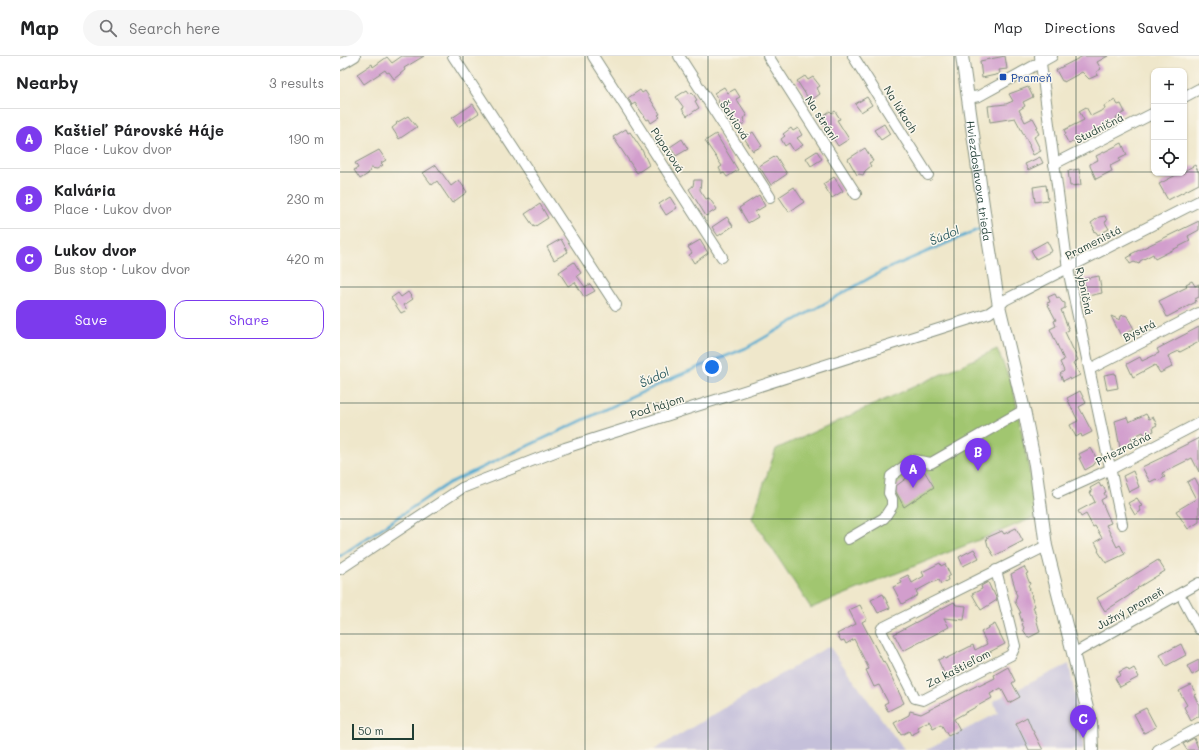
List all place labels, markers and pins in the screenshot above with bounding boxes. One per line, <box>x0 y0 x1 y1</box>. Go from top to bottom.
place label: Prameň <box>1011 70 1052 85</box>
marker: Prameň <box>998 72 1008 82</box>
pin: B <box>965 438 991 471</box>
pin: A <box>900 455 926 488</box>
pin: C <box>1070 705 1096 738</box>

